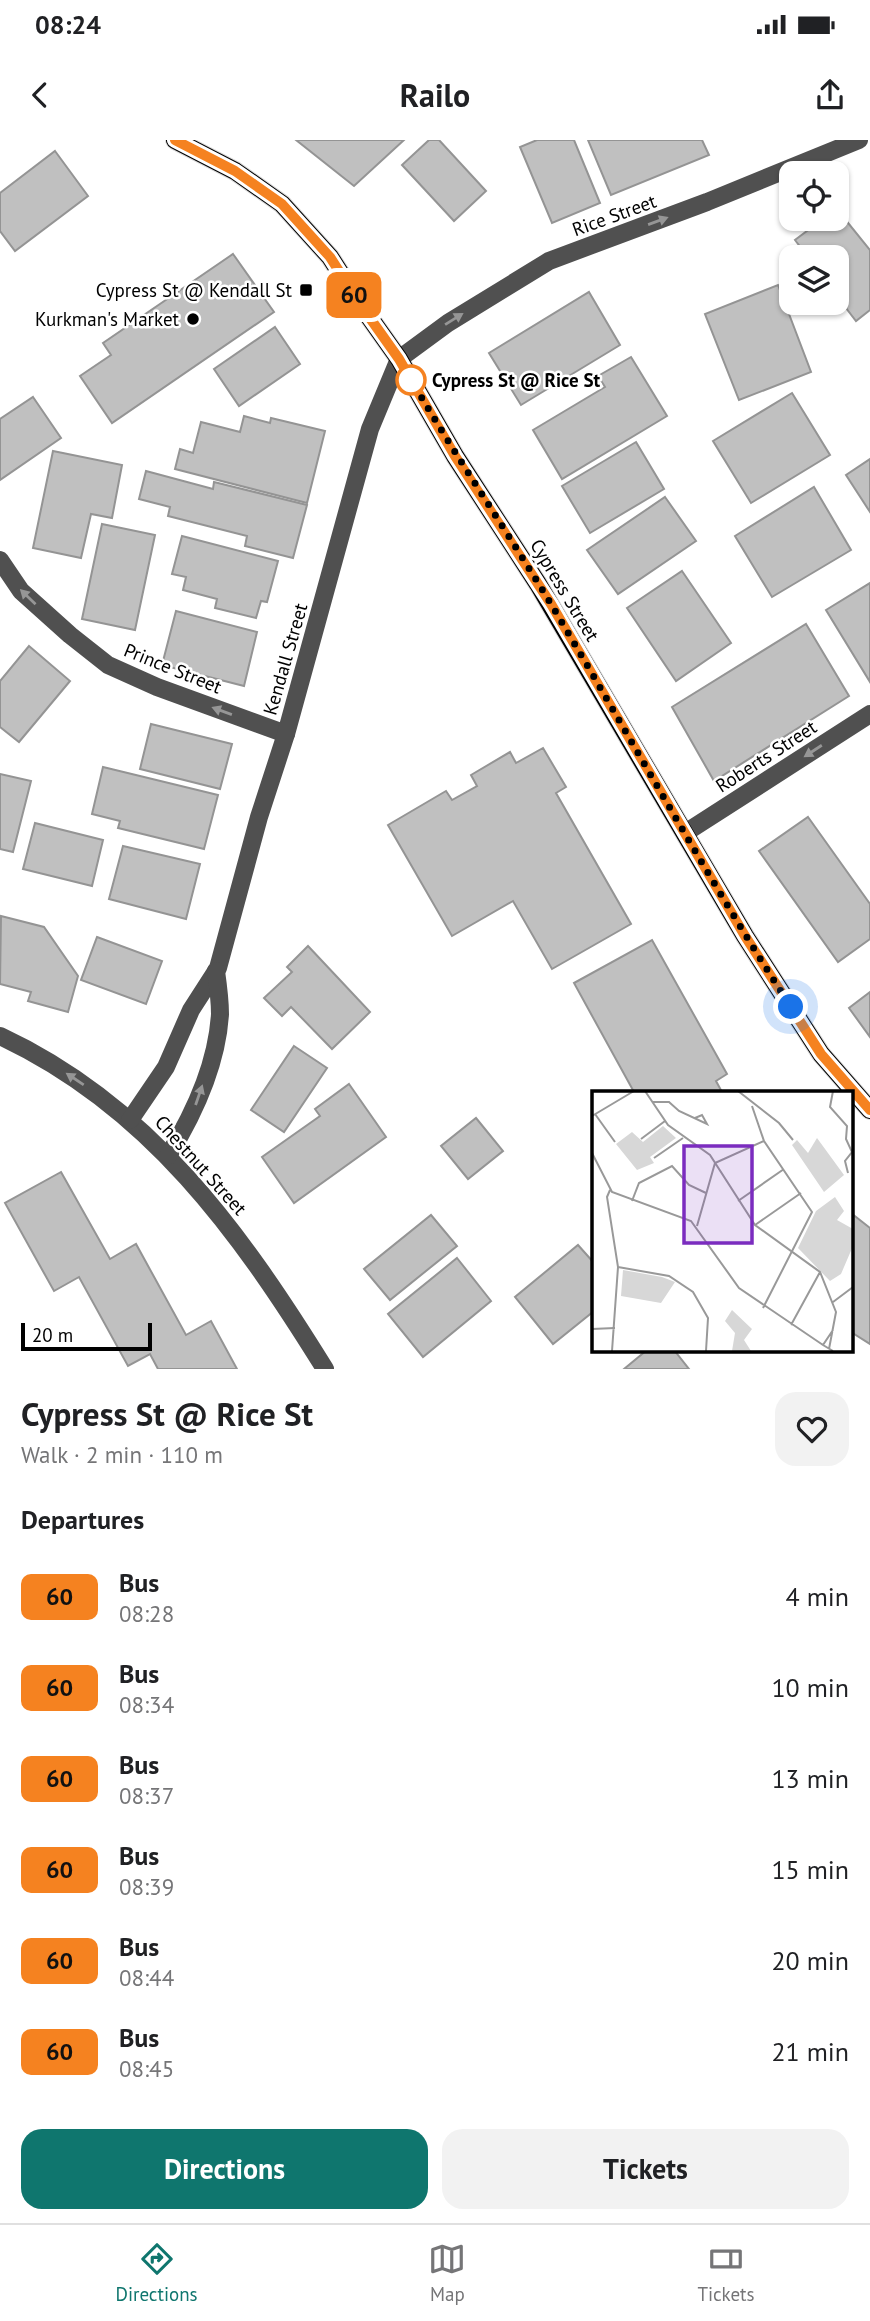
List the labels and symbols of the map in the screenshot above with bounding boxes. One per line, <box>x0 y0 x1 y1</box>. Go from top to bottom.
street label: Rice Street <box>569 189 660 241</box>
one-way arrow <box>648 215 669 226</box>
line badge: 60 <box>322 272 386 318</box>
place label: Cypress St @ Kendall St <box>96 278 293 302</box>
marker: Cypress St @ Kendall St <box>298 282 314 298</box>
place label: Kurkman's Market <box>35 307 180 331</box>
marker: Kurkman's Market <box>185 311 201 327</box>
one-way arrow <box>445 313 464 326</box>
marker: Cypress St @ Rice St <box>396 365 426 395</box>
place label: Cypress St @ Rice St <box>432 368 601 392</box>
street label: Cypress Street <box>525 535 605 646</box>
one-way arrow <box>20 590 37 606</box>
street label: Kendall Street <box>258 600 313 718</box>
street label: Prince Street <box>121 638 226 699</box>
one-way arrow <box>211 705 232 716</box>
street label: Roberts Street <box>711 714 821 798</box>
one-way arrow <box>803 744 822 757</box>
your location <box>773 989 808 1024</box>
one-way arrow <box>66 1072 84 1086</box>
one-way arrow <box>194 1084 205 1105</box>
inset map <box>592 1091 852 1352</box>
street label: Chestnut Street <box>150 1110 252 1220</box>
scale bar <box>21 1320 152 1352</box>

